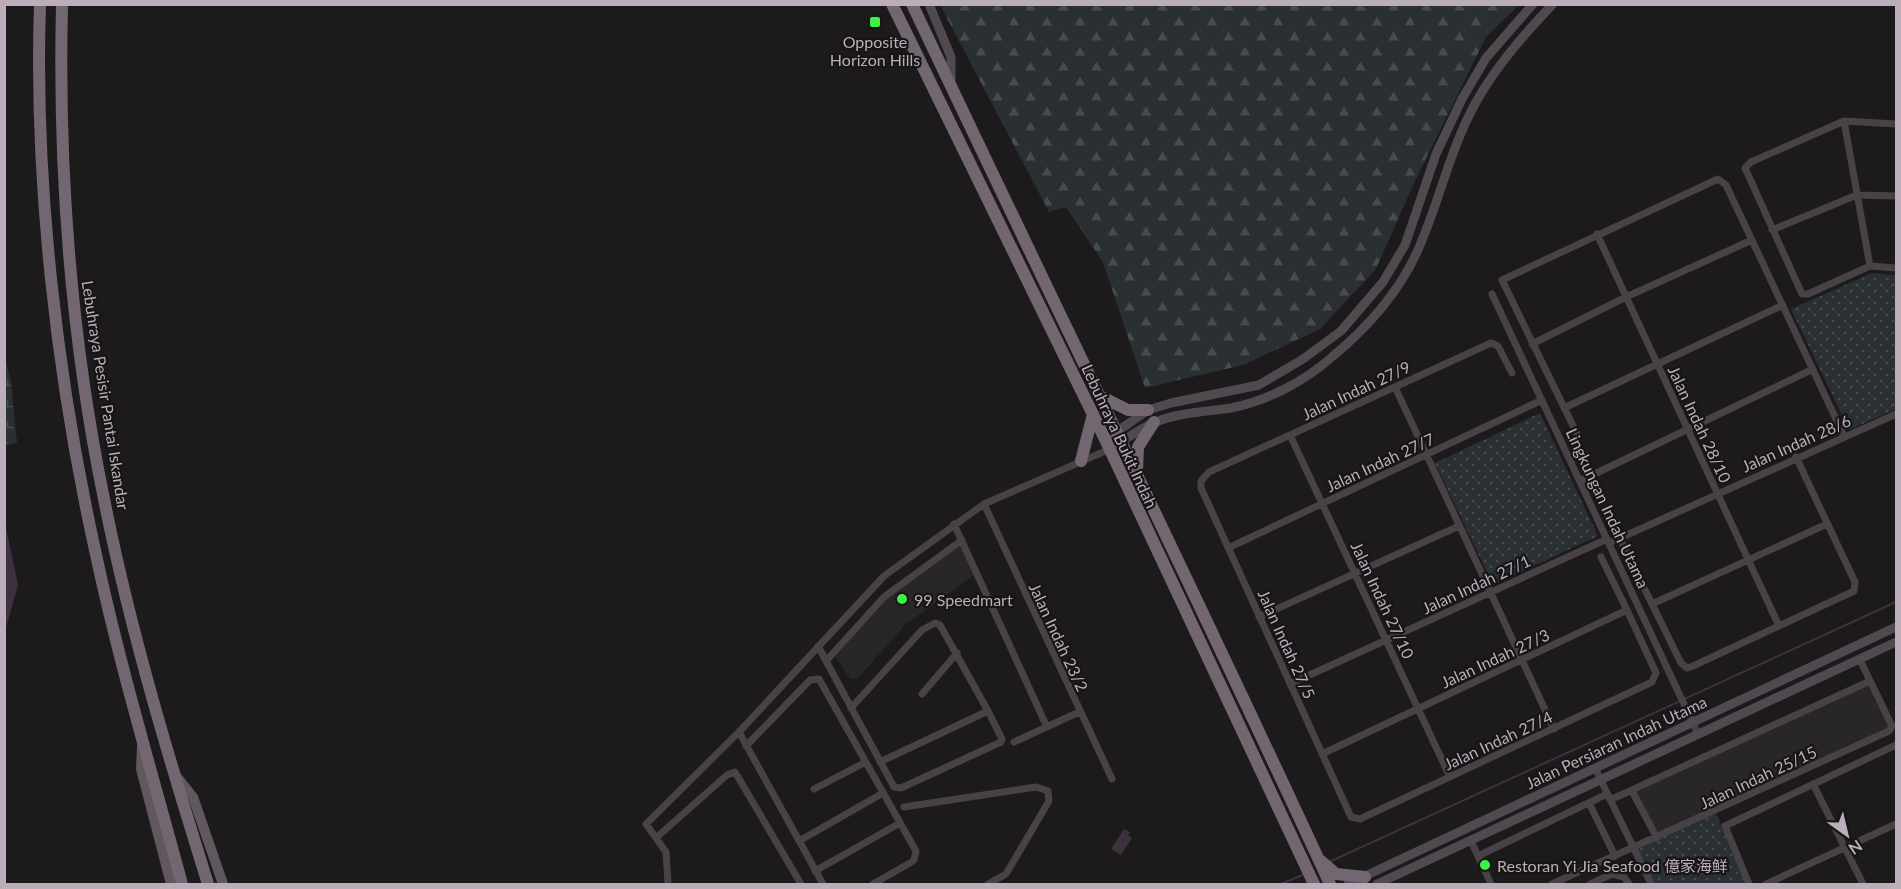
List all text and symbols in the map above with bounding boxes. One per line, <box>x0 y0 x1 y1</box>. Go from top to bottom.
marker: Opposite Horizon Hills <box>868 15 882 29</box>
place label: Opposite Horizon Hills <box>830 32 920 69</box>
street label: Lebuhraya Pesisir Pantai Iskandar <box>78 279 134 511</box>
street label: Jalan Indah 27/9 <box>1299 357 1413 423</box>
street label: Lebuhraya Bukit Indah <box>1078 361 1162 511</box>
street label: Jalan Indah 28/10 <box>1665 363 1735 485</box>
street label: Jalan Indah 28/6 <box>1738 410 1854 476</box>
street label: Lingkungan Indah Utama <box>1563 425 1653 591</box>
street label: Jalan Indah 27/7 <box>1323 429 1437 495</box>
street label: Jalan Indah 27/10 <box>1348 539 1418 661</box>
street label: Jalan Indah 27/1 <box>1419 551 1533 617</box>
street label: Jalan Indah 23/2 <box>1026 580 1092 694</box>
street label: Jalan Indah 27/5 <box>1254 586 1320 702</box>
place label: 99 Speedmart <box>914 590 1013 609</box>
marker: 99 Speedmart <box>895 592 909 606</box>
street label: Jalan Indah 27/3 <box>1438 625 1552 691</box>
street label: Jalan Persiaran Indah Utama <box>1522 692 1710 792</box>
street label: Jalan Indah 27/4 <box>1441 707 1555 773</box>
street label: Jalan Indah 25/15 <box>1697 742 1819 812</box>
north arrow <box>1817 805 1877 865</box>
text: N <box>1845 837 1866 859</box>
place label: Restoran Yi Jia Seafood 億家海鲜 <box>1497 856 1728 875</box>
marker: Restoran Yi Jia Seafood 億家海鲜 <box>1478 858 1492 872</box>

